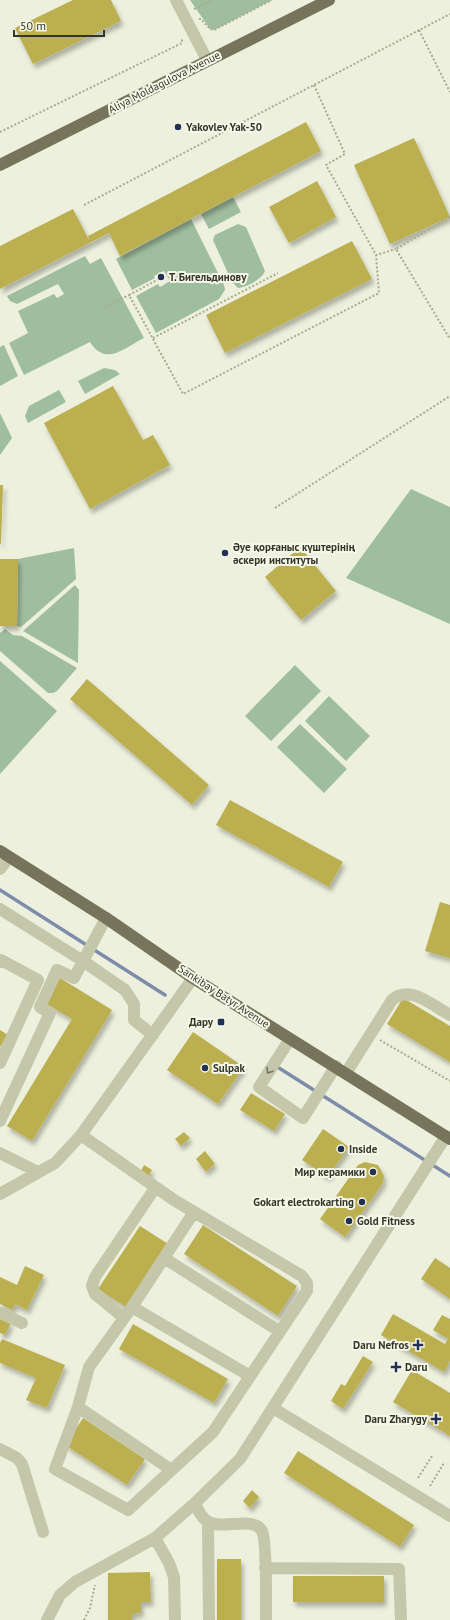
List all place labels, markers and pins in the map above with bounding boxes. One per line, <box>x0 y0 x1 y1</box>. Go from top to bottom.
place label: Yakovlev Yak-50 <box>185 120 262 134</box>
marker: Yakovlev Yak-50 <box>173 122 183 132</box>
place label: Т. Бигельдинову <box>169 270 247 284</box>
marker: Т. Бигельдинову <box>156 272 166 282</box>
place label: Әуе қорғаныс күштерінің әскери институты <box>233 540 356 567</box>
marker: Әуе қорғаныс күштерінің әскери институты <box>220 548 230 558</box>
place label: Дару <box>189 1015 214 1029</box>
marker: Дару <box>216 1017 226 1027</box>
place label: Sulpak <box>213 1061 245 1075</box>
marker: Sulpak <box>200 1063 210 1073</box>
place label: Inside <box>349 1142 378 1156</box>
marker: Inside <box>336 1144 346 1154</box>
place label: Мир керамики <box>295 1165 365 1179</box>
marker: Мир керамики <box>368 1167 378 1177</box>
place label: Gokart electrokarting <box>253 1195 354 1209</box>
marker: Gokart electrokarting <box>357 1197 367 1207</box>
place label: Gold Fitness <box>357 1214 415 1228</box>
marker: Gold Fitness <box>344 1216 354 1226</box>
place label: Daru Nefros <box>353 1338 409 1352</box>
marker: Daru Nefros <box>412 1339 424 1351</box>
place label: Daru <box>405 1360 427 1374</box>
marker: Daru <box>390 1361 402 1373</box>
place label: Daru Zharygy <box>364 1412 428 1426</box>
marker: Daru Zharygy <box>430 1413 442 1425</box>

